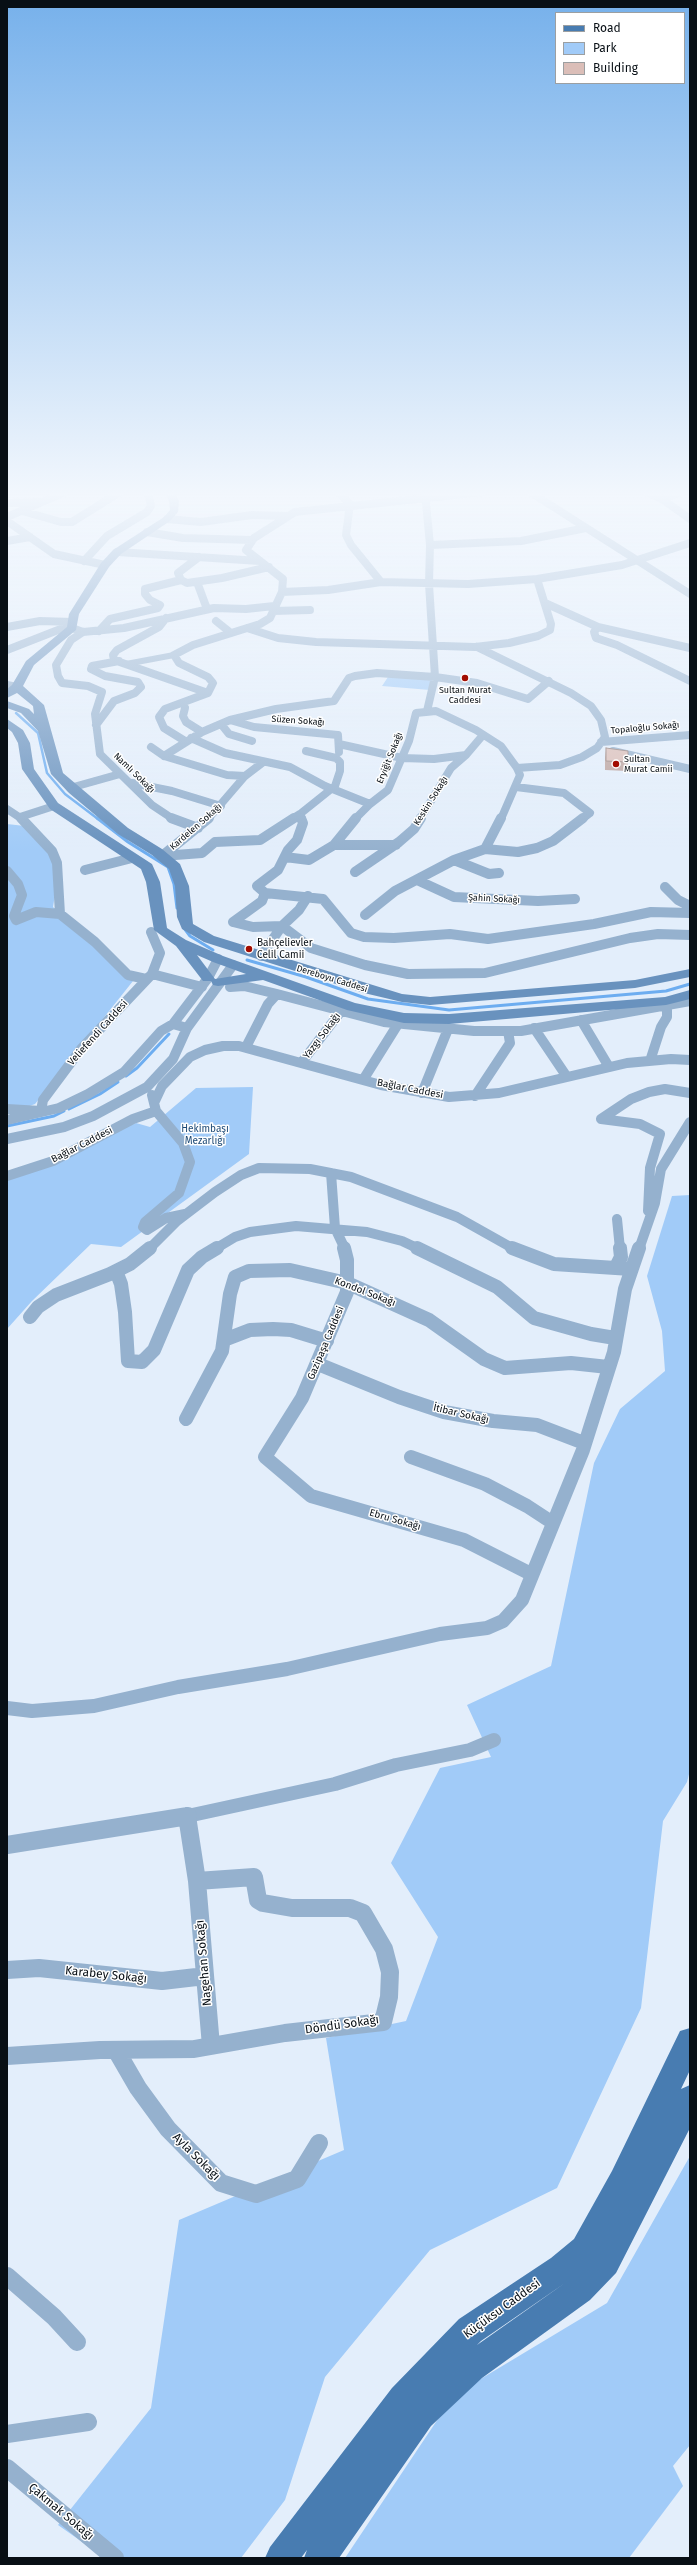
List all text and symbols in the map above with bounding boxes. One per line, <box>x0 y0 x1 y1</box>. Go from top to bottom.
legend <box>555 12 685 84</box>
text: Road <box>593 21 621 35</box>
text: Park <box>593 41 617 55</box>
text: Building <box>593 61 638 75</box>
marker: Sultan Murat Caddesi <box>460 673 470 683</box>
place label: Sultan Murat Caddesi <box>439 685 491 706</box>
street label: Süzen Sokağı <box>271 714 325 728</box>
street label: Topaloğlu Sokağı <box>610 720 680 736</box>
street label: Eryiğit Sokağı <box>375 731 405 785</box>
street label: Namlı Sokağı <box>111 751 157 795</box>
place label: Sultan Murat Camii <box>624 754 673 775</box>
marker: Sultan Murat Camii <box>611 759 621 769</box>
street label: Keskin Sokağı <box>412 775 450 827</box>
street label: Kardelen Sokağı <box>168 801 224 853</box>
street label: Şahin Sokağı <box>468 892 520 906</box>
place label: Bahçelievler Celil Camii <box>257 937 313 960</box>
marker: Bahçelievler Celil Camii <box>244 944 254 954</box>
street label: Dereboyu Caddesi <box>295 963 369 995</box>
street label: Veliefendi Caddesi <box>66 998 130 1068</box>
street label: Yazgı Sokağı <box>301 1011 343 1061</box>
street label: Bağlar Caddesi <box>376 1077 444 1101</box>
park label: Hekimbaşı Mezarlığı <box>181 1123 229 1146</box>
street label: Bağlar Caddesi <box>49 1124 115 1166</box>
street label: Kondol Sokağı <box>333 1275 397 1309</box>
street label: Gazipaşa Caddesi <box>305 1304 347 1382</box>
street label: İtibar Sokağı <box>432 1402 490 1426</box>
street label: Ebru Sokağı <box>368 1507 422 1533</box>
street label: Nagehan Sokağı <box>193 1919 215 2007</box>
street label: Karabey Sokağı <box>64 1964 148 1986</box>
street label: Döndü Sokağı <box>304 2013 380 2037</box>
street label: Ayla Sokağı <box>169 2130 223 2184</box>
street label: Küçüksu Caddesi <box>461 2276 543 2342</box>
street label: Çakmak Sokağı <box>25 2480 97 2544</box>

